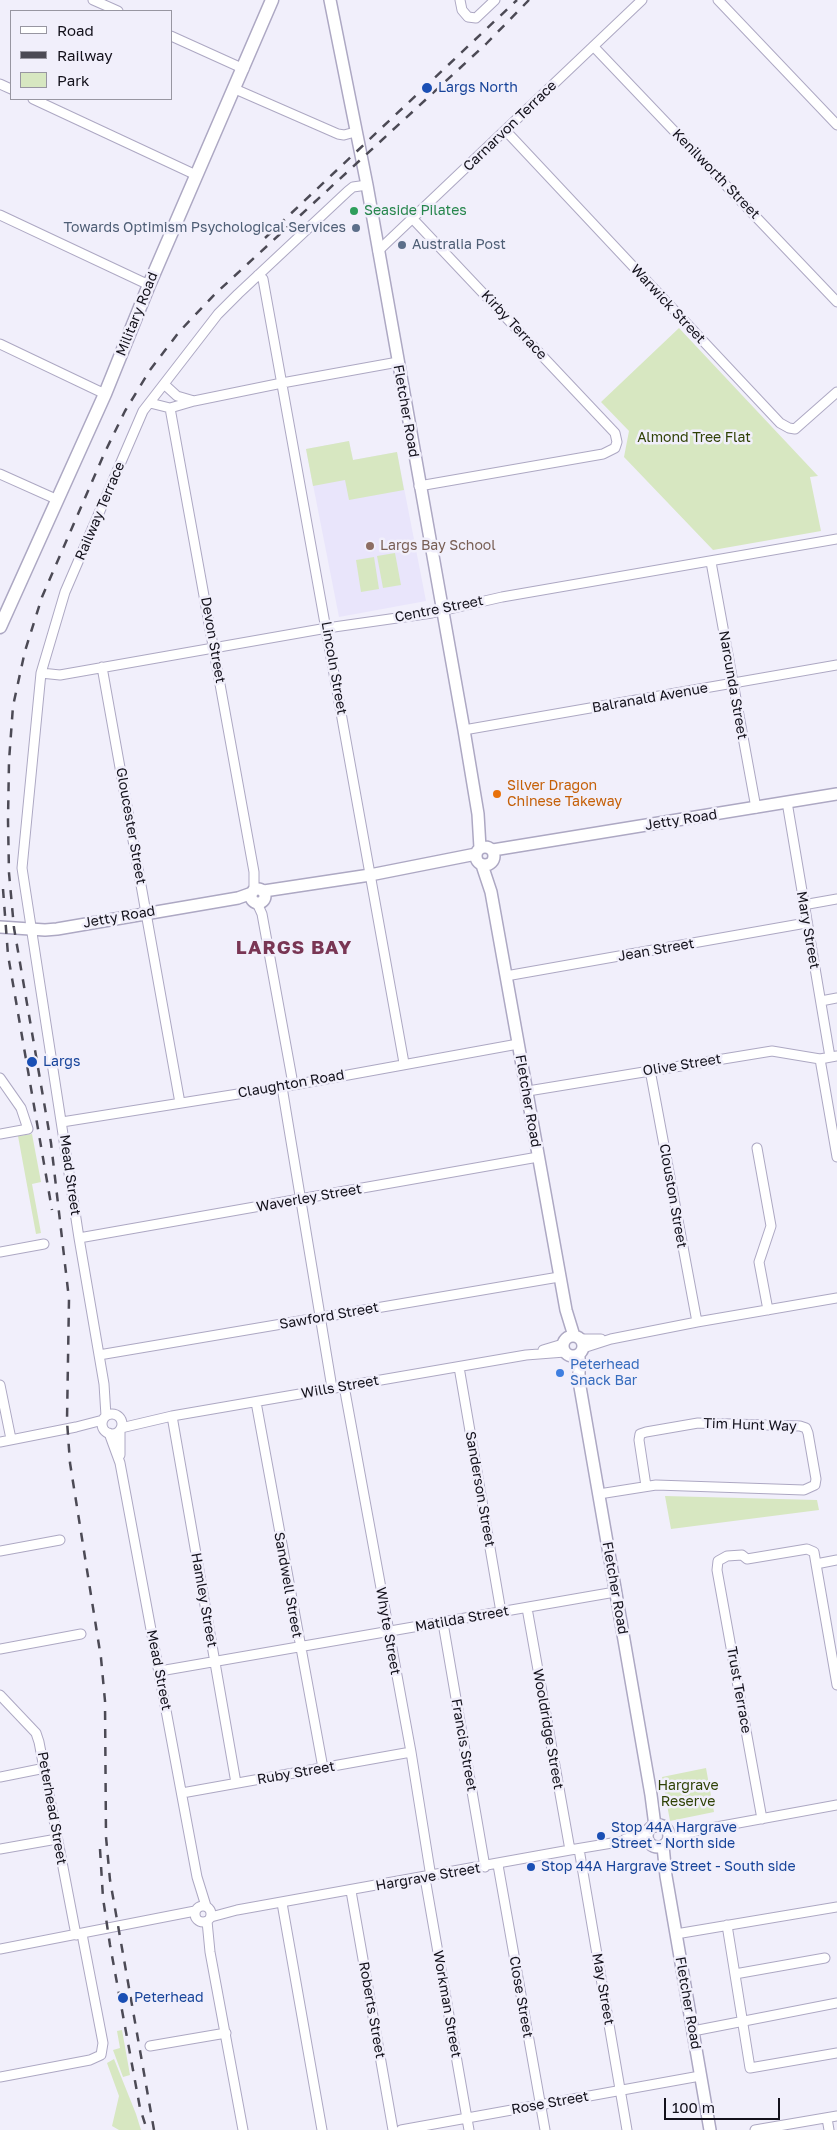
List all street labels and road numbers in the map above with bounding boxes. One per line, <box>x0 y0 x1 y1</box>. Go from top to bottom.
street label: Carnarvon Terrace <box>460 77 560 175</box>
street label: Kenilworth Street <box>669 125 763 223</box>
street label: Warwick Street <box>627 261 709 347</box>
street label: Military Road <box>113 270 161 358</box>
street label: Kirby Terrace <box>478 287 550 363</box>
street label: Fletcher Road <box>390 363 422 459</box>
street label: Railway Terrace <box>72 459 128 563</box>
street label: Centre Street <box>393 592 485 626</box>
street label: Devon Street <box>197 596 229 684</box>
street label: Lincoln Street <box>318 620 350 716</box>
street label: Narcunda Street <box>715 629 751 741</box>
street label: Balranald Avenue <box>591 680 709 716</box>
street label: Gloucester Street <box>112 766 150 886</box>
street label: Jetty Road <box>644 806 718 834</box>
street label: Mary Street <box>793 890 823 970</box>
street label: Jetty Road <box>82 902 156 932</box>
street label: Jean Street <box>616 935 696 965</box>
street label: Olive Street <box>642 1051 722 1079</box>
street label: Fletcher Road <box>512 1053 544 1149</box>
street label: Claughton Road <box>236 1066 346 1102</box>
street label: Mead Street <box>56 1133 84 1217</box>
street label: Clouston Street <box>656 1142 690 1250</box>
street label: Waverley Street <box>255 1180 363 1216</box>
street label: Sawford Street <box>278 1299 380 1333</box>
street label: Wills Street <box>300 1372 380 1402</box>
street label: Tim Hunt Way <box>703 1415 797 1435</box>
street label: Sanderson Street <box>462 1430 498 1548</box>
street label: Sandwell Street <box>270 1531 306 1639</box>
street label: Fletcher Road <box>599 1540 631 1636</box>
street label: Hamley Street <box>187 1551 221 1649</box>
street label: Whyte Street <box>372 1586 404 1676</box>
street label: Matilda Street <box>414 1602 510 1636</box>
street label: Mead Street <box>143 1628 175 1712</box>
street label: Trust Terrace <box>723 1645 755 1735</box>
street label: Wooldridge Street <box>529 1667 567 1791</box>
street label: Francis Street <box>448 1697 480 1793</box>
street label: Peterhead Street <box>34 1750 70 1866</box>
street label: Ruby Street <box>256 1758 336 1788</box>
street label: Hargrave Street <box>374 1860 482 1894</box>
street label: Workman Street <box>429 1949 465 2059</box>
street label: May Street <box>588 1952 618 2026</box>
street label: Close Street <box>506 1955 536 2039</box>
street label: Fletcher Road <box>672 1955 704 2051</box>
street label: Roberts Street <box>355 1960 389 2060</box>
street label: Rose Street <box>510 2088 590 2118</box>

